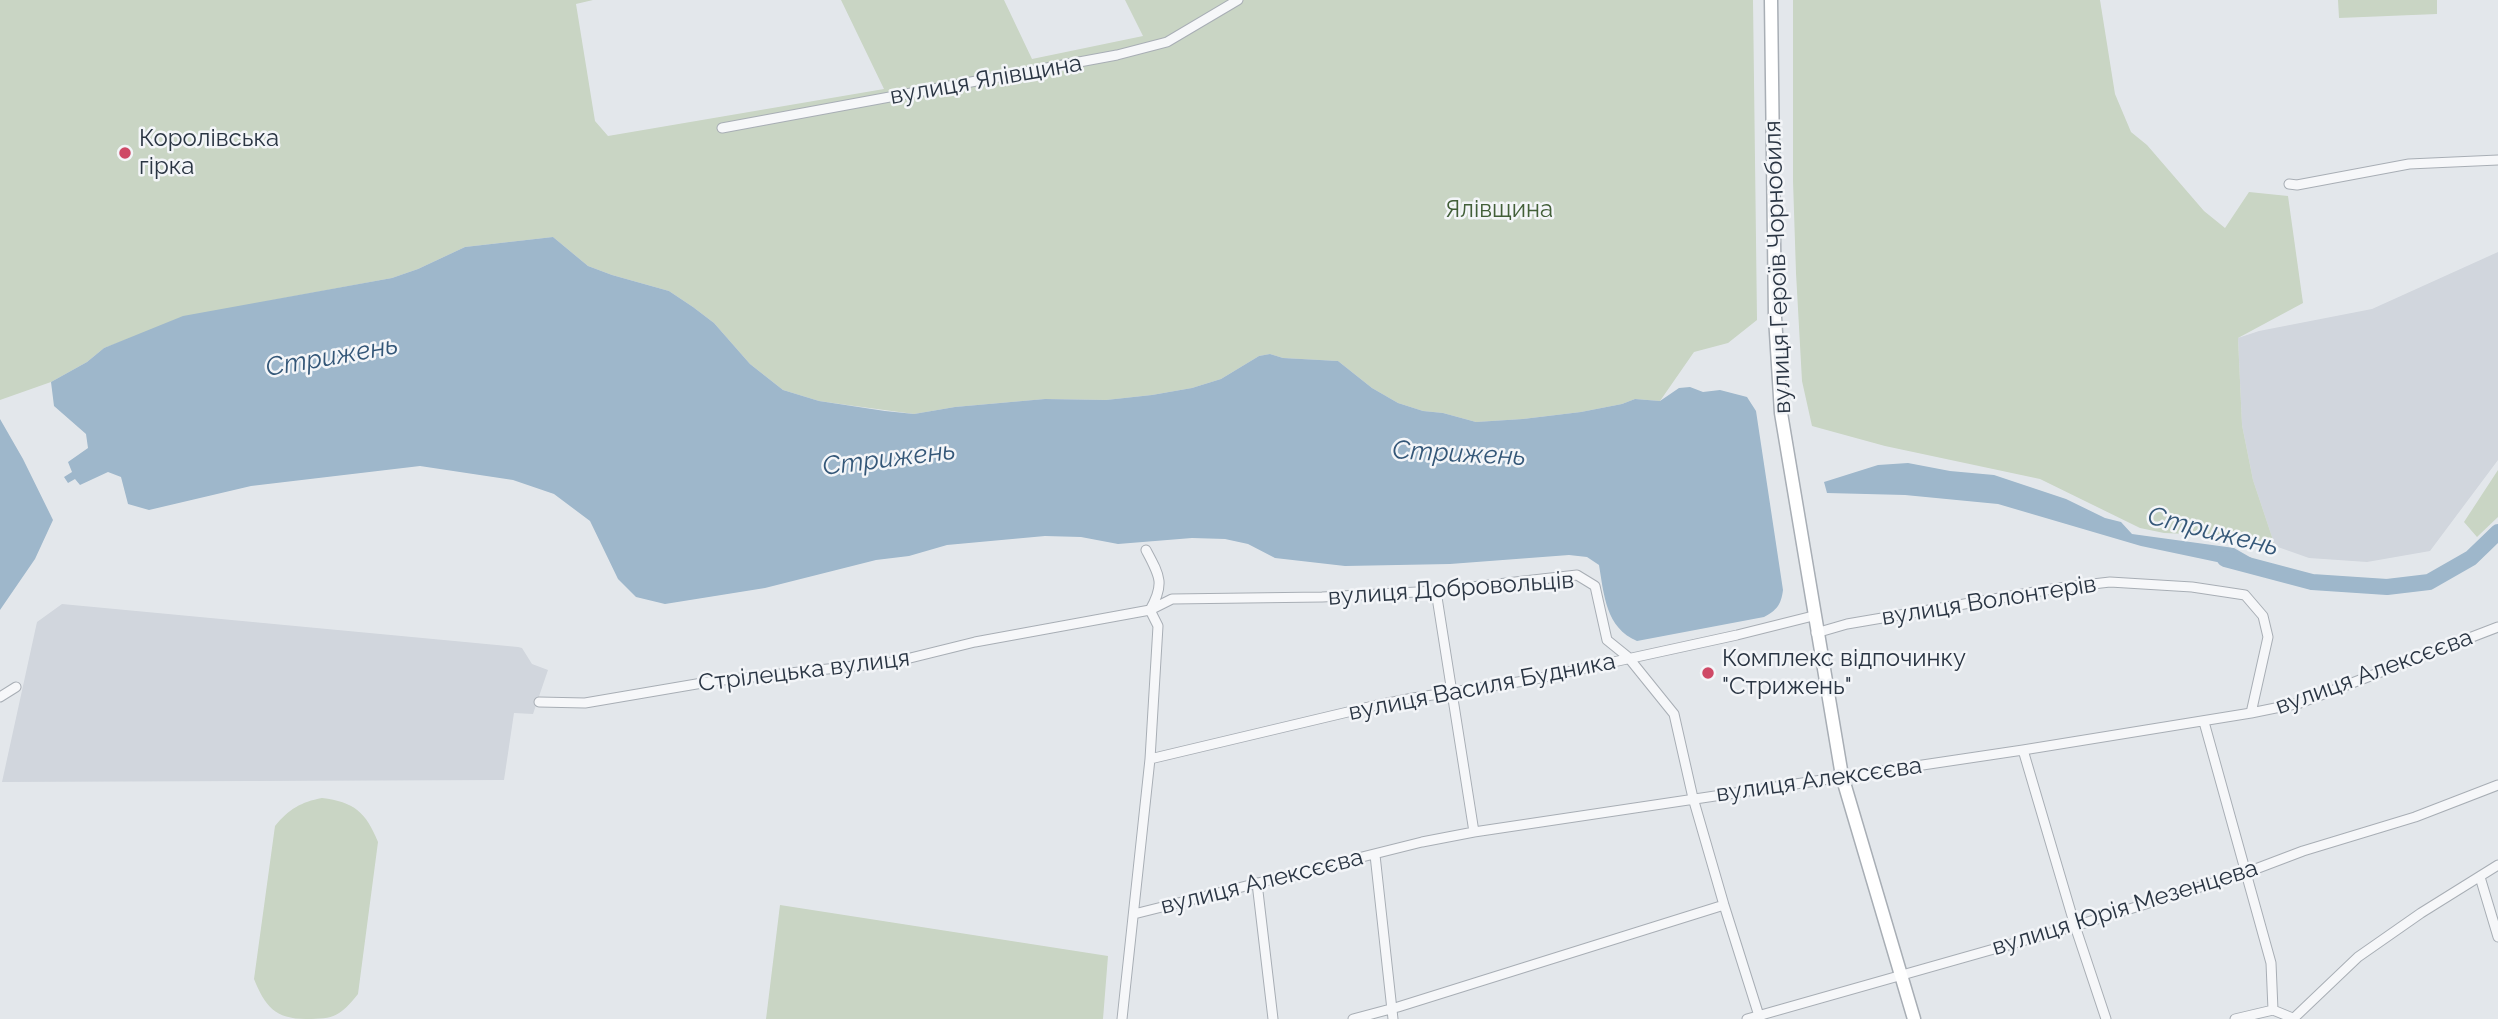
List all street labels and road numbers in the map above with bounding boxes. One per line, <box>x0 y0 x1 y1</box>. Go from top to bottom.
street label: вулиця Ялівщина <box>888 49 1084 111</box>
street label: вулиця Героїв Чорнобиля <box>1758 120 1798 414</box>
street label: вулиця Добровольців <box>1327 566 1575 612</box>
street label: вулиця Волонтерів <box>1880 570 2098 632</box>
street label: вулиця Алексєєва <box>2272 623 2476 721</box>
street label: Стрілецька вулиця <box>697 644 911 698</box>
street label: вулиця Василя Будника <box>1346 647 1618 727</box>
street label: вулиця Алексєєва <box>1714 751 1924 809</box>
street label: вулиця Алексєєва <box>1158 843 1366 921</box>
street label: вулиця Юрія Мезенцева <box>1989 854 2261 962</box>

